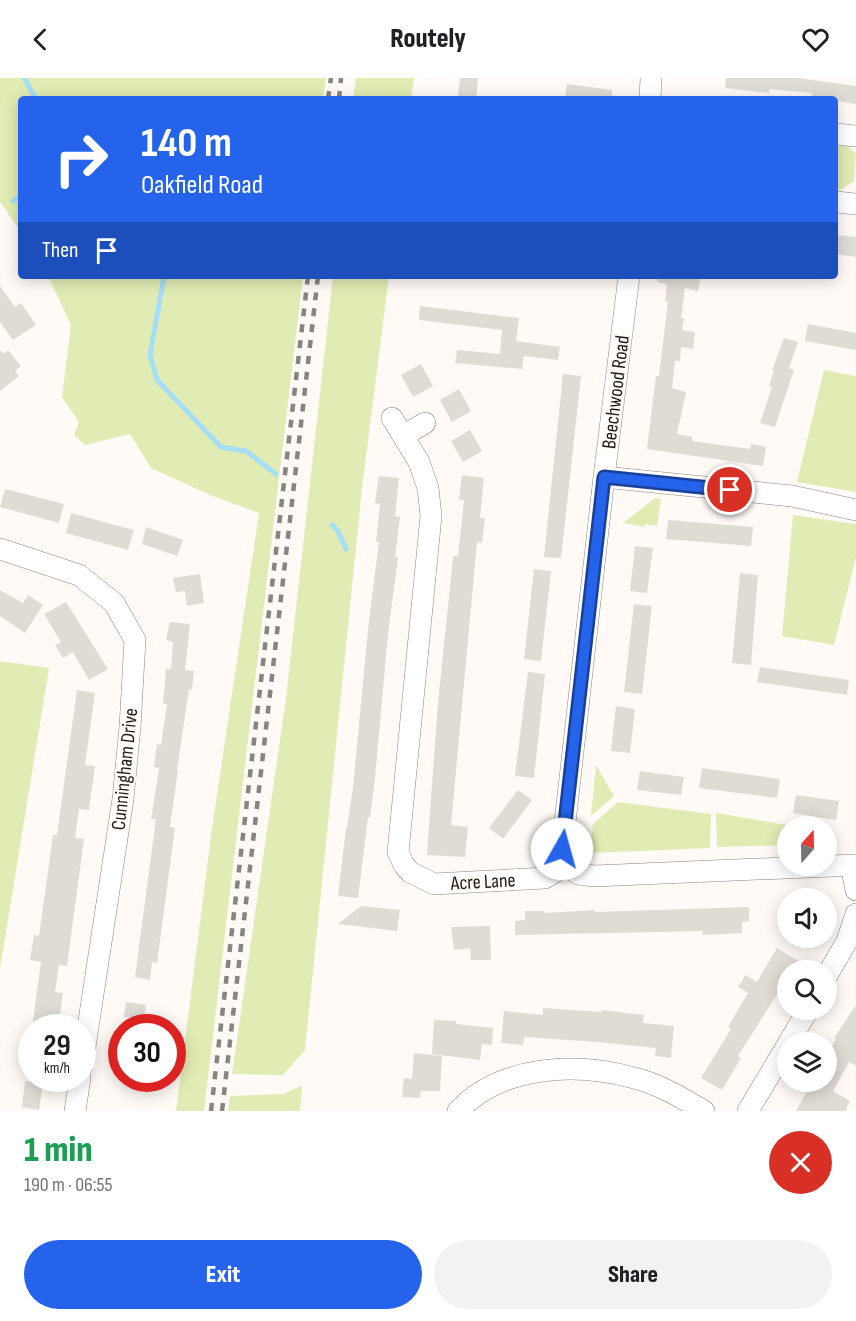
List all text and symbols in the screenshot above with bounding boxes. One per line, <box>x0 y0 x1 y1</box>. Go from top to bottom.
icon: back <box>24 23 57 56</box>
text: Routely <box>390 23 466 55</box>
icon: heart <box>799 23 832 56</box>
text: 140 m <box>141 118 232 169</box>
icon: right <box>42 120 120 198</box>
text: Oakfield Road <box>141 169 263 201</box>
icon: arrive <box>90 234 123 267</box>
text: Then <box>42 237 78 264</box>
street label: Beechwood Road <box>597 334 635 450</box>
pin <box>704 464 755 515</box>
icon: arrive <box>713 473 746 506</box>
street label: Cunningham Drive <box>107 707 143 831</box>
north arrow <box>777 816 837 876</box>
map controls <box>777 816 837 1092</box>
position arrow <box>530 817 594 881</box>
street label: Acre Lane <box>449 868 516 896</box>
button: sound <box>777 888 837 948</box>
button: search <box>777 960 837 1020</box>
speed limit sign: 30 <box>108 1014 186 1092</box>
text: 29 <box>43 1028 71 1064</box>
button: layers <box>777 1032 837 1092</box>
text: km/h <box>44 1059 70 1078</box>
text: 1 min <box>24 1129 92 1172</box>
button: close <box>769 1131 832 1194</box>
text: 190 m · 06:55 <box>24 1173 113 1197</box>
button: Exit <box>24 1240 422 1309</box>
button: Share <box>434 1240 832 1309</box>

